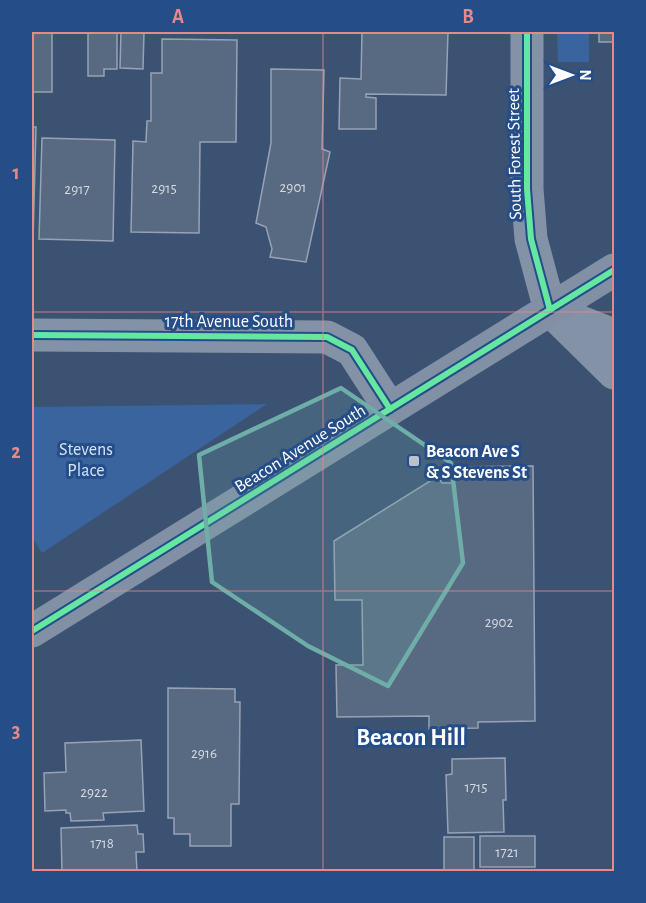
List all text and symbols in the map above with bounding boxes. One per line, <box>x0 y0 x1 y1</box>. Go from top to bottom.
text: A <box>172 7 184 27</box>
text: B <box>462 7 474 27</box>
north arrow <box>541 45 601 105</box>
text: N <box>577 69 593 81</box>
street label: South Forest Street <box>505 88 525 220</box>
text: 1 <box>12 163 20 183</box>
house number: 2901 <box>280 180 306 195</box>
house number: 2915 <box>151 181 177 196</box>
house number: 2917 <box>64 182 90 197</box>
street label: 17th Avenue South <box>165 313 293 331</box>
street label: Beacon Avenue South <box>232 401 369 496</box>
park label: Stevens Place <box>59 441 113 480</box>
text: 2 <box>11 442 21 462</box>
place label: Beacon Ave S & S Stevens St <box>426 443 527 482</box>
marker: Beacon Ave S & S Stevens St <box>407 454 421 468</box>
house number: 2902 <box>485 615 513 630</box>
text: 3 <box>12 721 20 741</box>
district label: Beacon Hill <box>356 726 466 750</box>
house number: 2916 <box>191 746 217 761</box>
house number: 1715 <box>465 780 487 795</box>
house number: 2922 <box>80 785 108 800</box>
house number: 1718 <box>90 836 114 851</box>
house number: 1721 <box>495 845 519 860</box>

